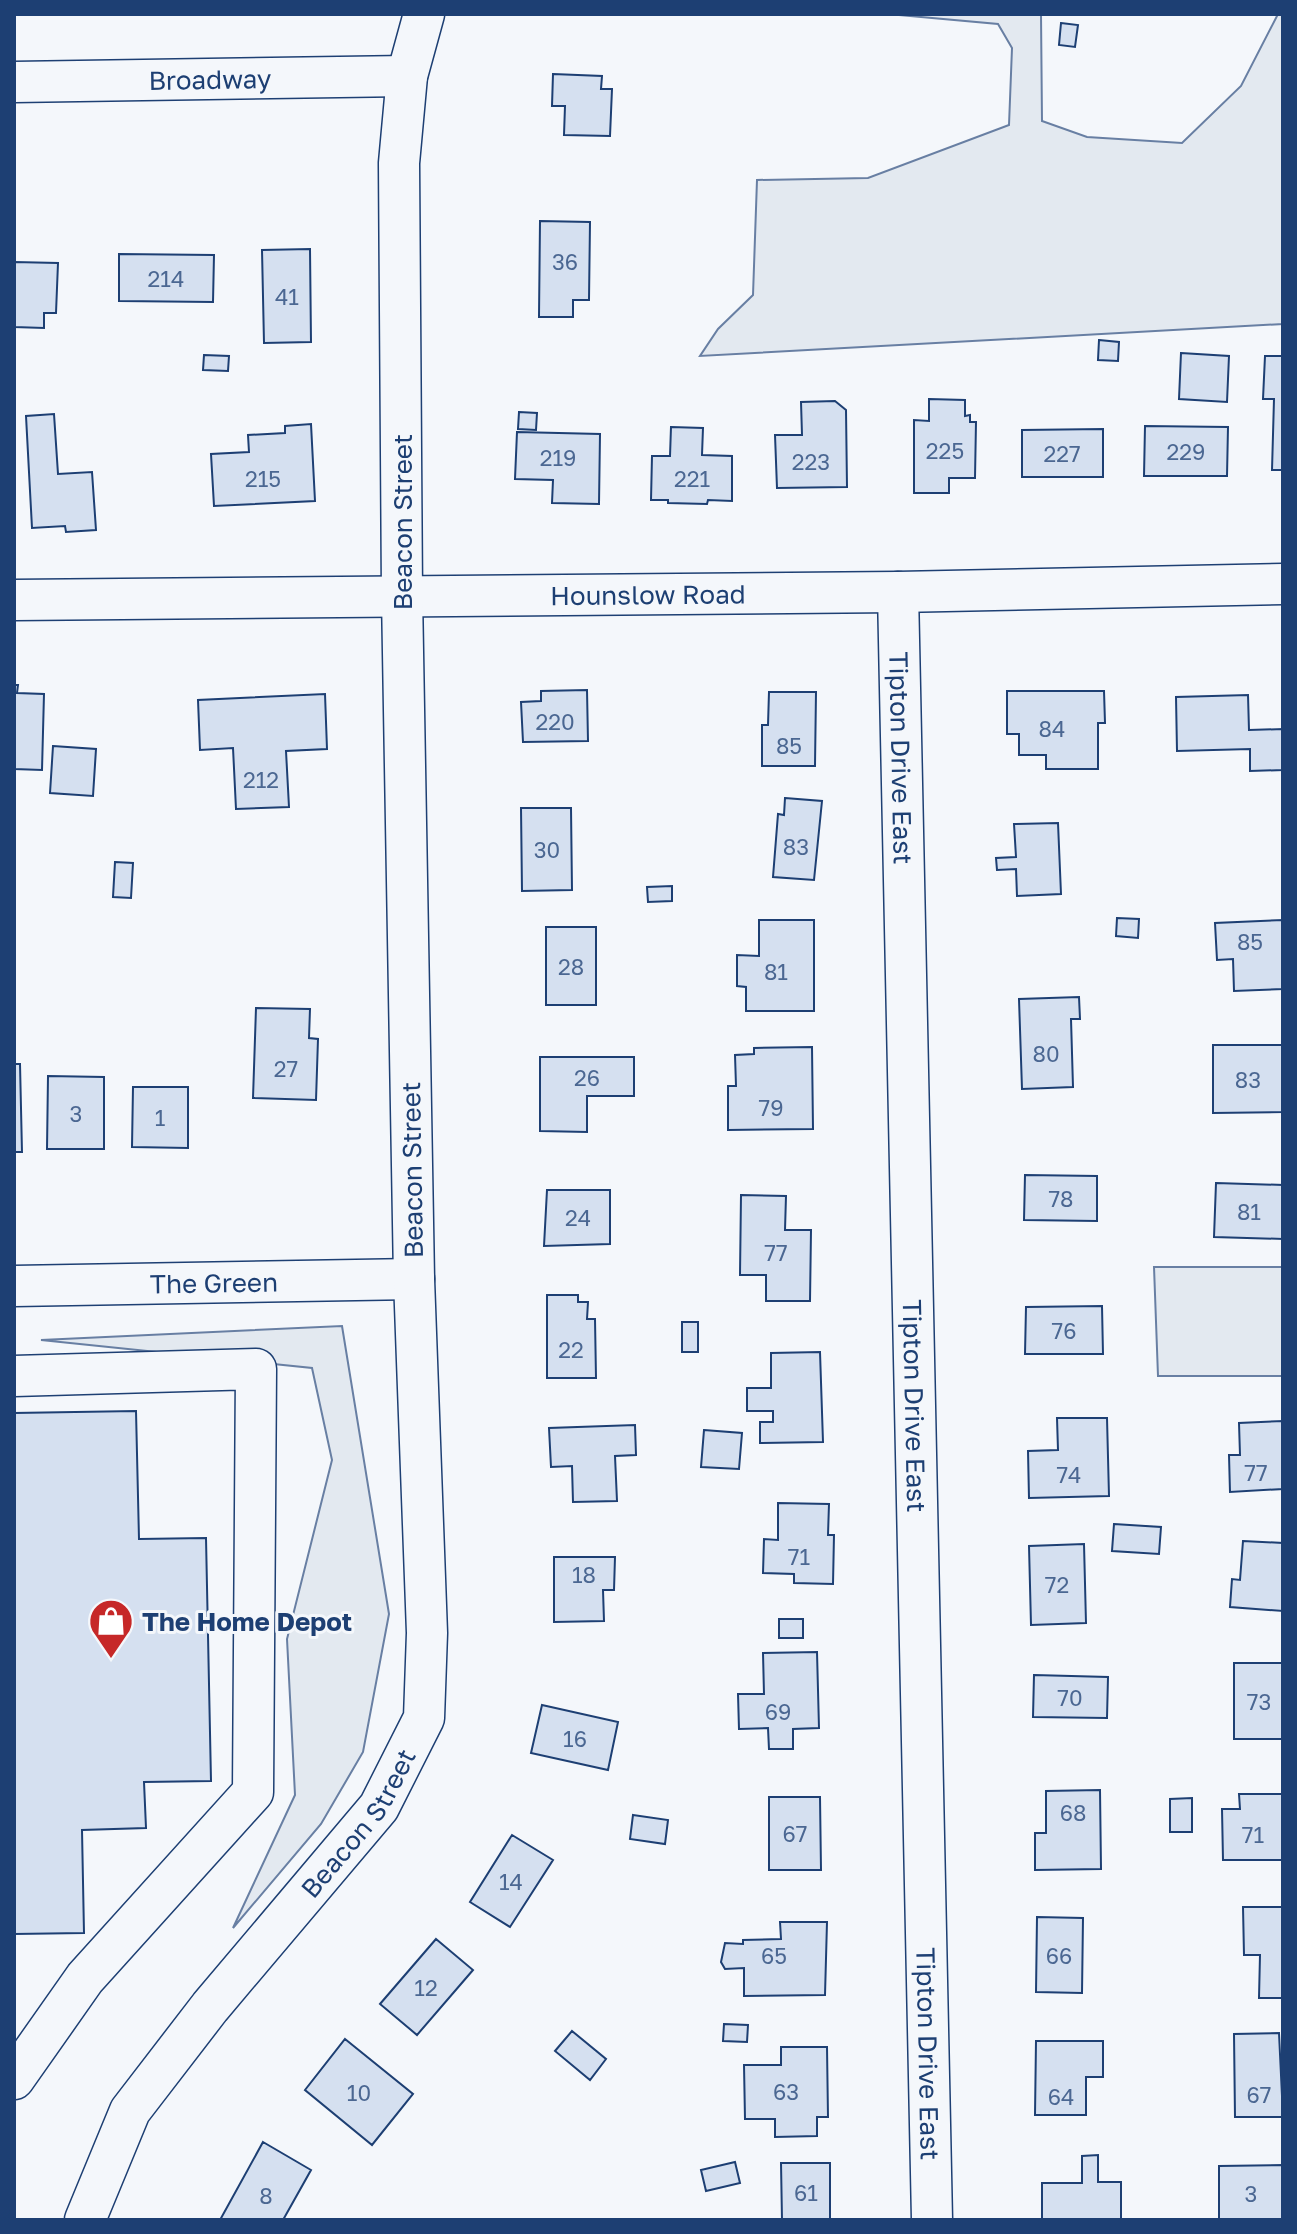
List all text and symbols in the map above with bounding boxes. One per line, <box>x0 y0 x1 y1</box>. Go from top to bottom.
street label: Broadway <box>148 63 272 95</box>
house number: 36 <box>552 248 578 275</box>
house number: 214 <box>148 265 184 292</box>
house number: 41 <box>275 283 299 310</box>
street label: Beacon Street <box>387 434 418 610</box>
house number: 225 <box>926 437 964 464</box>
house number: 229 <box>1167 438 1205 465</box>
house number: 227 <box>1043 440 1081 467</box>
house number: 219 <box>540 444 576 471</box>
house number: 223 <box>792 448 830 475</box>
house number: 215 <box>245 465 281 492</box>
house number: 221 <box>674 465 710 492</box>
street label: Hounslow Road <box>550 578 746 611</box>
street label: Tipton Drive East <box>884 651 919 865</box>
house number: 220 <box>535 708 575 735</box>
house number: 84 <box>1039 715 1065 742</box>
house number: 85 <box>776 732 802 759</box>
house number: 212 <box>243 766 279 793</box>
house number: 83 <box>783 833 809 860</box>
house number: 30 <box>534 836 560 863</box>
house number: 85 <box>1237 928 1263 955</box>
house number: 28 <box>558 953 584 980</box>
house number: 81 <box>764 958 788 985</box>
house number: 80 <box>1032 1040 1060 1067</box>
house number: 27 <box>274 1055 298 1082</box>
house number: 26 <box>574 1064 600 1091</box>
house number: 83 <box>1235 1066 1261 1093</box>
street label: Beacon Street <box>395 1082 429 1258</box>
house number: 79 <box>759 1094 783 1121</box>
house number: 3 <box>70 1100 82 1127</box>
house number: 1 <box>155 1104 166 1131</box>
house number: 78 <box>1048 1185 1074 1212</box>
house number: 81 <box>1237 1198 1261 1225</box>
house number: 24 <box>565 1204 591 1231</box>
house number: 77 <box>764 1239 788 1266</box>
street label: The Green <box>150 1266 278 1299</box>
street label: Tipton Drive East <box>897 1299 933 1513</box>
house number: 76 <box>1052 1317 1076 1344</box>
house number: 22 <box>558 1336 584 1363</box>
house number: 77 <box>1244 1459 1268 1486</box>
house number: 74 <box>1056 1461 1082 1488</box>
house number: 71 <box>788 1543 810 1570</box>
house number: 18 <box>572 1561 596 1588</box>
house number: 72 <box>1045 1571 1069 1598</box>
shop icon: The Home Depot <box>87 1597 135 1660</box>
place label: The Home Depot <box>142 1606 352 1637</box>
house number: 70 <box>1057 1684 1083 1711</box>
house number: 73 <box>1247 1688 1271 1715</box>
house number: 69 <box>765 1698 791 1725</box>
house number: 16 <box>563 1725 587 1752</box>
street label: Beacon Street <box>294 1744 421 1903</box>
house number: 68 <box>1060 1799 1086 1826</box>
house number: 67 <box>783 1820 807 1847</box>
house number: 71 <box>1242 1821 1264 1848</box>
house number: 14 <box>499 1868 523 1895</box>
house number: 65 <box>761 1942 787 1969</box>
house number: 66 <box>1046 1942 1072 1969</box>
street label: Tipton Drive East <box>911 1947 946 2161</box>
house number: 12 <box>414 1974 438 2001</box>
house number: 63 <box>773 2078 799 2105</box>
house number: 10 <box>347 2079 371 2106</box>
house number: 67 <box>1247 2081 1271 2108</box>
house number: 64 <box>1048 2083 1074 2110</box>
house number: 61 <box>794 2179 818 2206</box>
house number: 3 <box>1245 2180 1257 2207</box>
house number: 8 <box>259 2182 273 2209</box>

